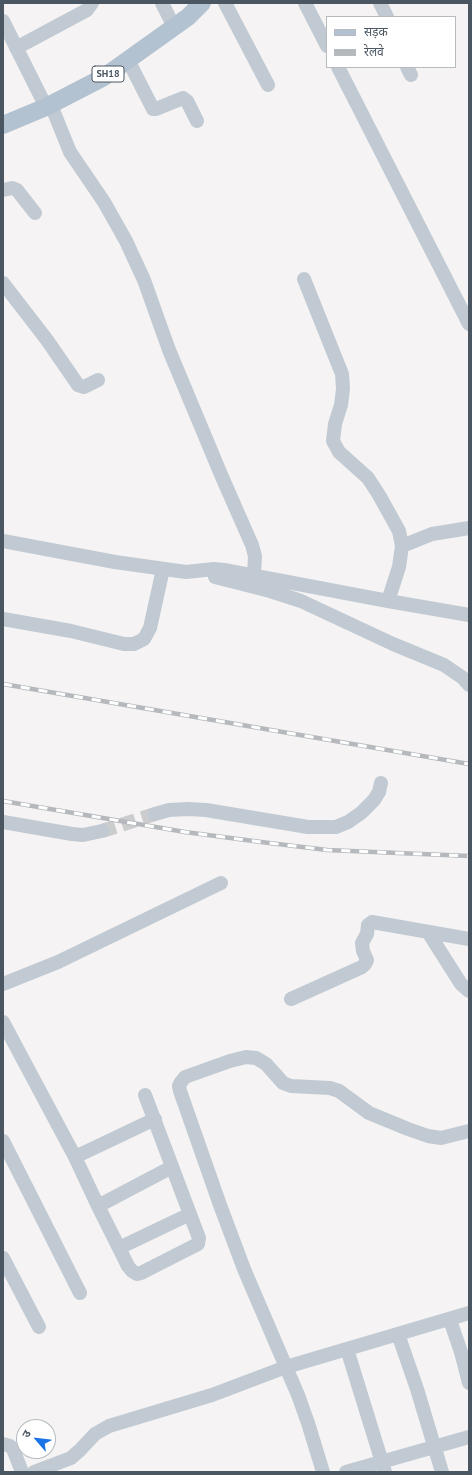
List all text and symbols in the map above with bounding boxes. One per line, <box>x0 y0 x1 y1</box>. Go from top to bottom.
legend <box>326 16 456 68</box>
text: सड़क <box>364 24 388 39</box>
text: रेलवे <box>364 44 384 59</box>
road number: SH18 <box>92 66 124 82</box>
north arrow <box>16 1419 56 1459</box>
text: उ <box>19 1428 34 1440</box>

